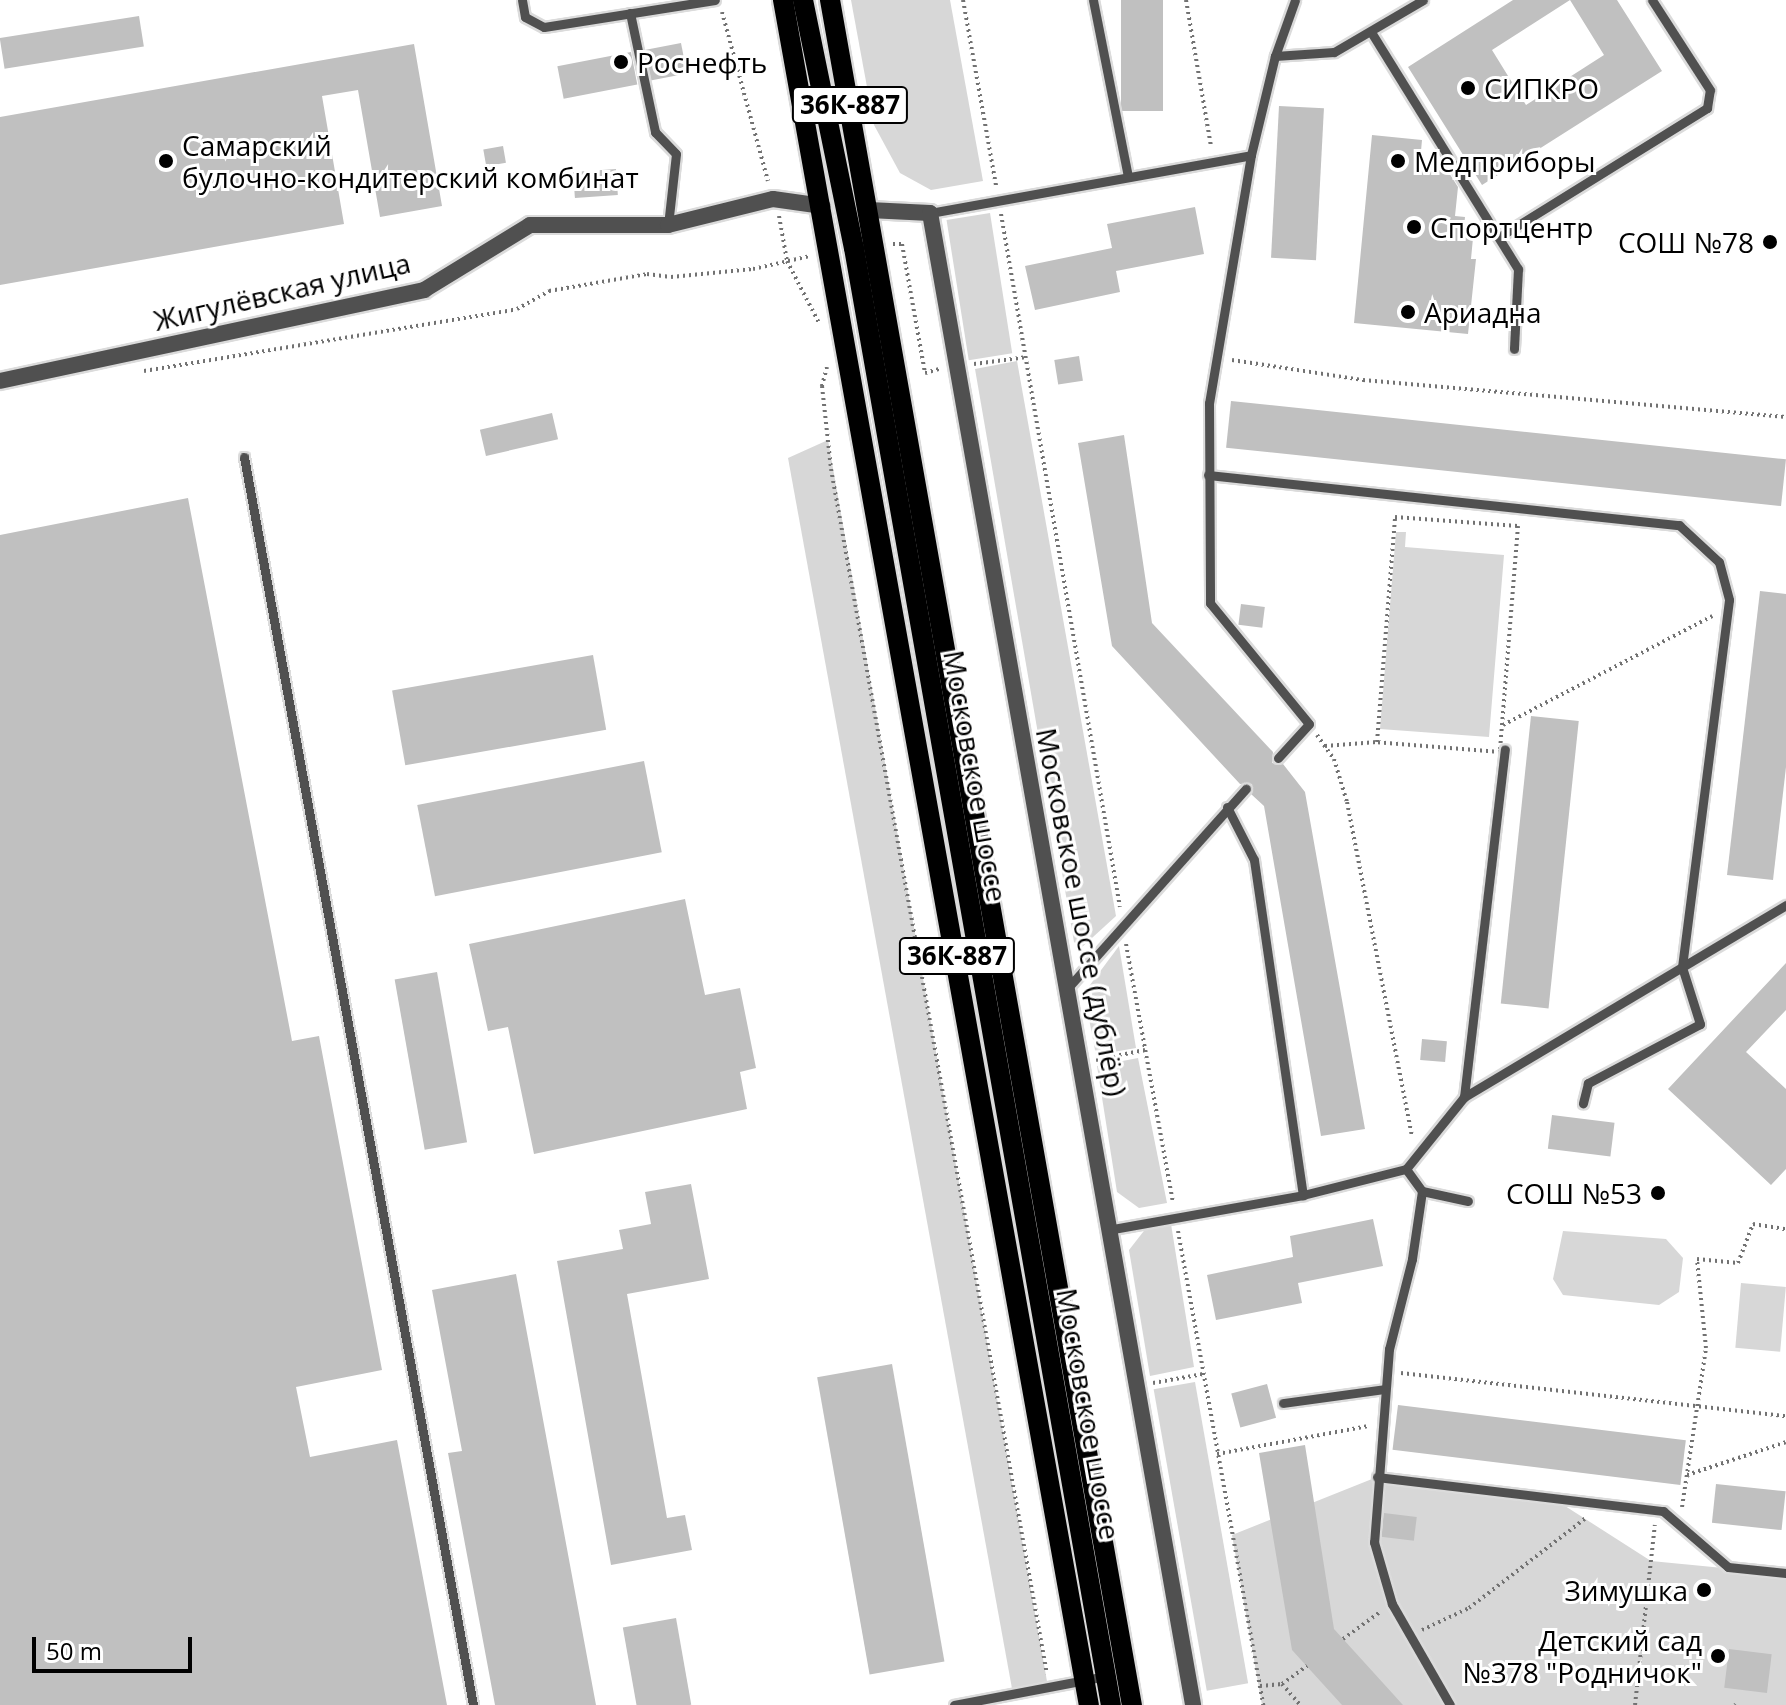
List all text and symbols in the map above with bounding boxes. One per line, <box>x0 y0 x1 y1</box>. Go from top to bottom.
place label: Роснефть <box>637 45 767 79</box>
marker: Роснефть <box>612 53 630 71</box>
place label: СИПКРО <box>1484 71 1599 105</box>
marker: СИПКРО <box>1459 79 1477 97</box>
road number: 36К-887 <box>790 83 910 127</box>
place label: Самарский булочно-кондитерский комбинат <box>182 128 639 194</box>
place label: Медприборы <box>1414 144 1595 178</box>
marker: Самарский булочно-кондитерский комбинат <box>157 152 175 170</box>
marker: Медприборы <box>1389 152 1407 170</box>
place label: Спортцентр <box>1430 210 1593 244</box>
marker: Спортцентр <box>1405 218 1423 236</box>
place label: СОШ №78 <box>1618 225 1754 259</box>
marker: СОШ №78 <box>1761 233 1779 251</box>
street label: Жигулёвская улица <box>150 245 414 337</box>
place label: Ариадна <box>1424 295 1542 329</box>
marker: Ариадна <box>1399 303 1417 321</box>
street label: Московское шоссе <box>937 648 1015 904</box>
street label: Московское шоссе (дублёр) <box>1030 725 1134 1099</box>
road number: 36К-887 <box>897 934 1017 978</box>
place label: СОШ №53 <box>1506 1176 1642 1210</box>
marker: СОШ №53 <box>1649 1184 1667 1202</box>
street label: Московское шоссе <box>1050 1286 1128 1542</box>
place label: Зимушка <box>1564 1573 1688 1607</box>
marker: Зимушка <box>1695 1581 1713 1599</box>
scale bar <box>36 1621 196 1671</box>
place label: Детский сад №378 "Родничок" <box>1462 1623 1702 1689</box>
text: 50 m <box>46 1634 102 1667</box>
marker: Детский сад №378 "Родничок" <box>1709 1647 1727 1665</box>

